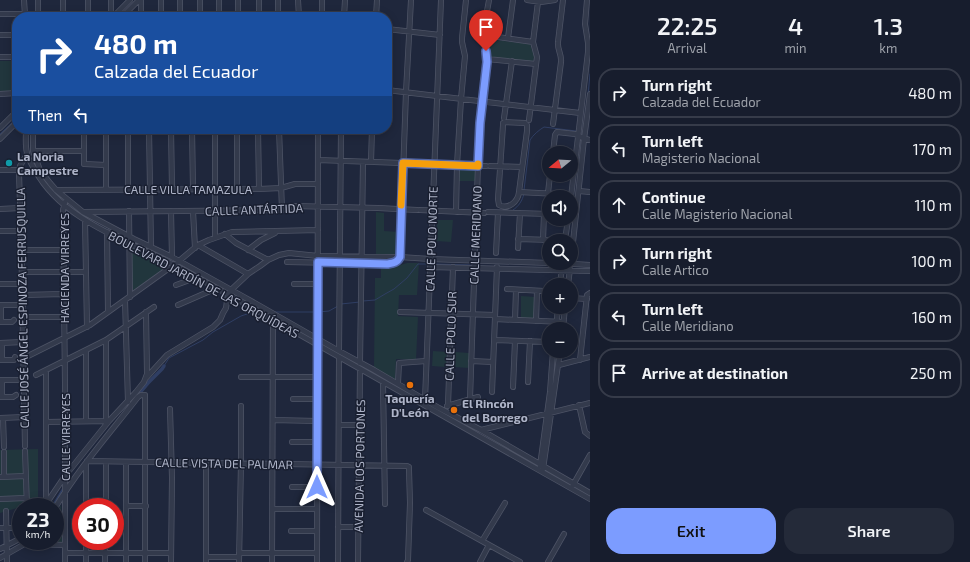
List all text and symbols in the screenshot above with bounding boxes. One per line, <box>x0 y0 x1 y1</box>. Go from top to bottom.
pin <box>469 10 503 51</box>
text: 22:25 <box>657 11 717 40</box>
text: 4 <box>788 11 803 40</box>
text: 1.3 <box>874 11 903 40</box>
icon: arrive <box>475 16 497 38</box>
text: 480 m <box>94 26 178 60</box>
icon: right <box>28 28 80 80</box>
text: Arrival <box>667 40 707 56</box>
text: min <box>784 40 807 56</box>
text: km <box>879 40 897 56</box>
text: Calzada del Ecuador <box>94 60 258 82</box>
text: Turn right <box>642 76 712 94</box>
icon: right <box>608 82 630 104</box>
text: 480 m <box>908 84 952 102</box>
text: Calzada del Ecuador <box>642 94 761 110</box>
icon: left <box>70 104 92 126</box>
text: Then <box>28 106 62 124</box>
text: Turn left <box>642 132 703 150</box>
icon: left <box>608 138 630 160</box>
text: 170 m <box>913 140 952 158</box>
north arrow <box>542 146 578 182</box>
map controls <box>542 146 578 358</box>
place label: La Noria Campestre <box>17 149 79 177</box>
text: Magisterio Nacional <box>642 150 760 166</box>
marker: La Noria Campestre <box>4 158 14 168</box>
street label: CALLE VILLA TAMAZULA <box>124 182 253 196</box>
street label: CALLE MERIDIANO <box>466 185 484 285</box>
street label: CALLE POLO NORTE <box>422 186 440 292</box>
street label: CALLE JOSÉ ÁNGEL ESPINOZA FERRUSQUILLA <box>13 187 32 429</box>
text: Continue <box>642 188 705 206</box>
button: sound <box>542 190 578 226</box>
icon: ahead <box>608 194 630 216</box>
text: 110 m <box>915 196 952 214</box>
street label: CALLE ANTÁRTIDA <box>205 200 304 218</box>
text: Calle Magisterio Nacional <box>642 206 792 222</box>
street label: HACIENDA VIRREYES <box>57 213 71 323</box>
street label: BOULEVARD JARDÍN DE LAS ORQUÍDEAS <box>106 228 302 341</box>
button: search <box>542 234 578 270</box>
text: Turn right <box>642 244 712 262</box>
icon: right <box>608 250 630 272</box>
text: 100 m <box>911 252 952 270</box>
text: Calle Artico <box>642 262 709 278</box>
button: + <box>542 278 578 314</box>
street label: CALLE POLO SUR <box>441 291 459 381</box>
text: Turn left <box>642 300 703 318</box>
icon: left <box>608 306 630 328</box>
text: 160 m <box>912 308 952 326</box>
text: Calle Meridiano <box>642 318 734 334</box>
button: − <box>542 322 578 358</box>
icon: arrive <box>608 362 630 384</box>
text: Arrive at destination <box>642 364 788 382</box>
text: 250 m <box>910 364 952 382</box>
marker: Taquería D'León <box>405 380 415 390</box>
place label: Taquería D'León <box>385 391 435 419</box>
street label: CALLE VIRREYES <box>58 393 72 481</box>
place label: El Rincón del Borrego <box>462 396 528 424</box>
street label: AVENIDA LOS PORTONES <box>351 399 367 533</box>
marker: El Rincón del Borrego <box>449 405 459 415</box>
street label: CALLE VISTA DEL PALMAR <box>155 455 293 471</box>
position arrow <box>296 466 338 508</box>
speed limit sign: 30 <box>72 498 124 550</box>
text: 23 <box>27 507 49 531</box>
button: Exit <box>606 508 776 554</box>
button: Share <box>784 508 954 554</box>
text: km/h <box>26 528 50 540</box>

